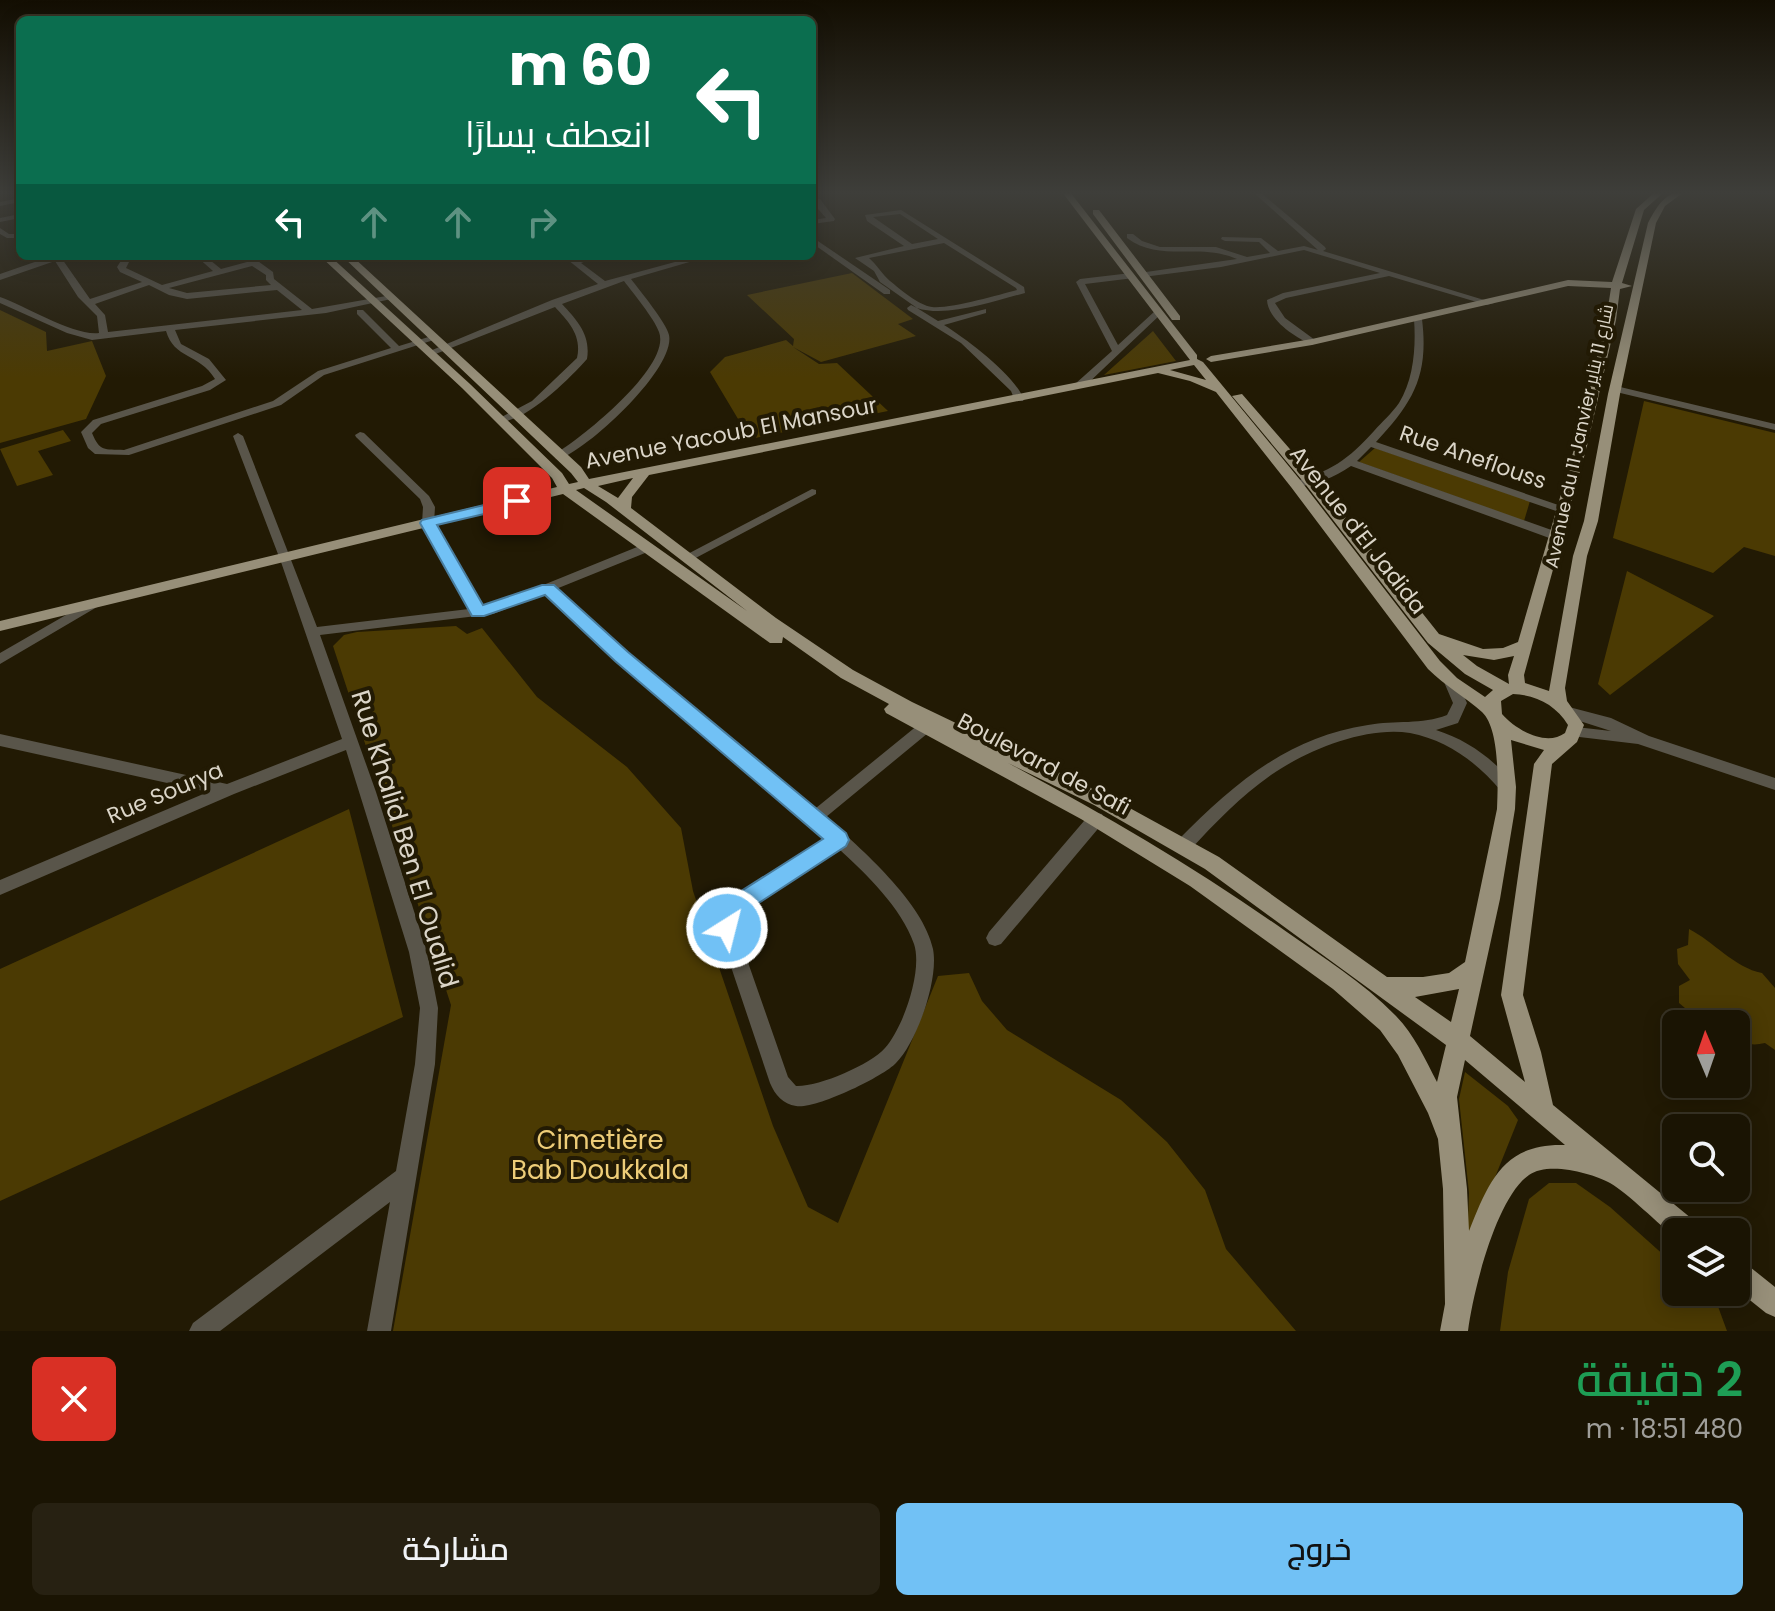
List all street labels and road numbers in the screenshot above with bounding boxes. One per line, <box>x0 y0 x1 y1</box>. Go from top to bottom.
street label: Avenue du 11 Janvier شارع 11 يناير <box>1539 302 1619 570</box>
street label: Avenue Yacoub El Mansour <box>582 389 880 477</box>
street label: Rue Aneflouss <box>1395 417 1551 497</box>
street label: Avenue d'El Jadida <box>1282 439 1434 621</box>
street label: Rue Khalid Ben El Oualid <box>342 686 468 992</box>
street label: Boulevard de Safi <box>952 705 1136 823</box>
street label: Rue Sourya <box>102 755 228 831</box>

